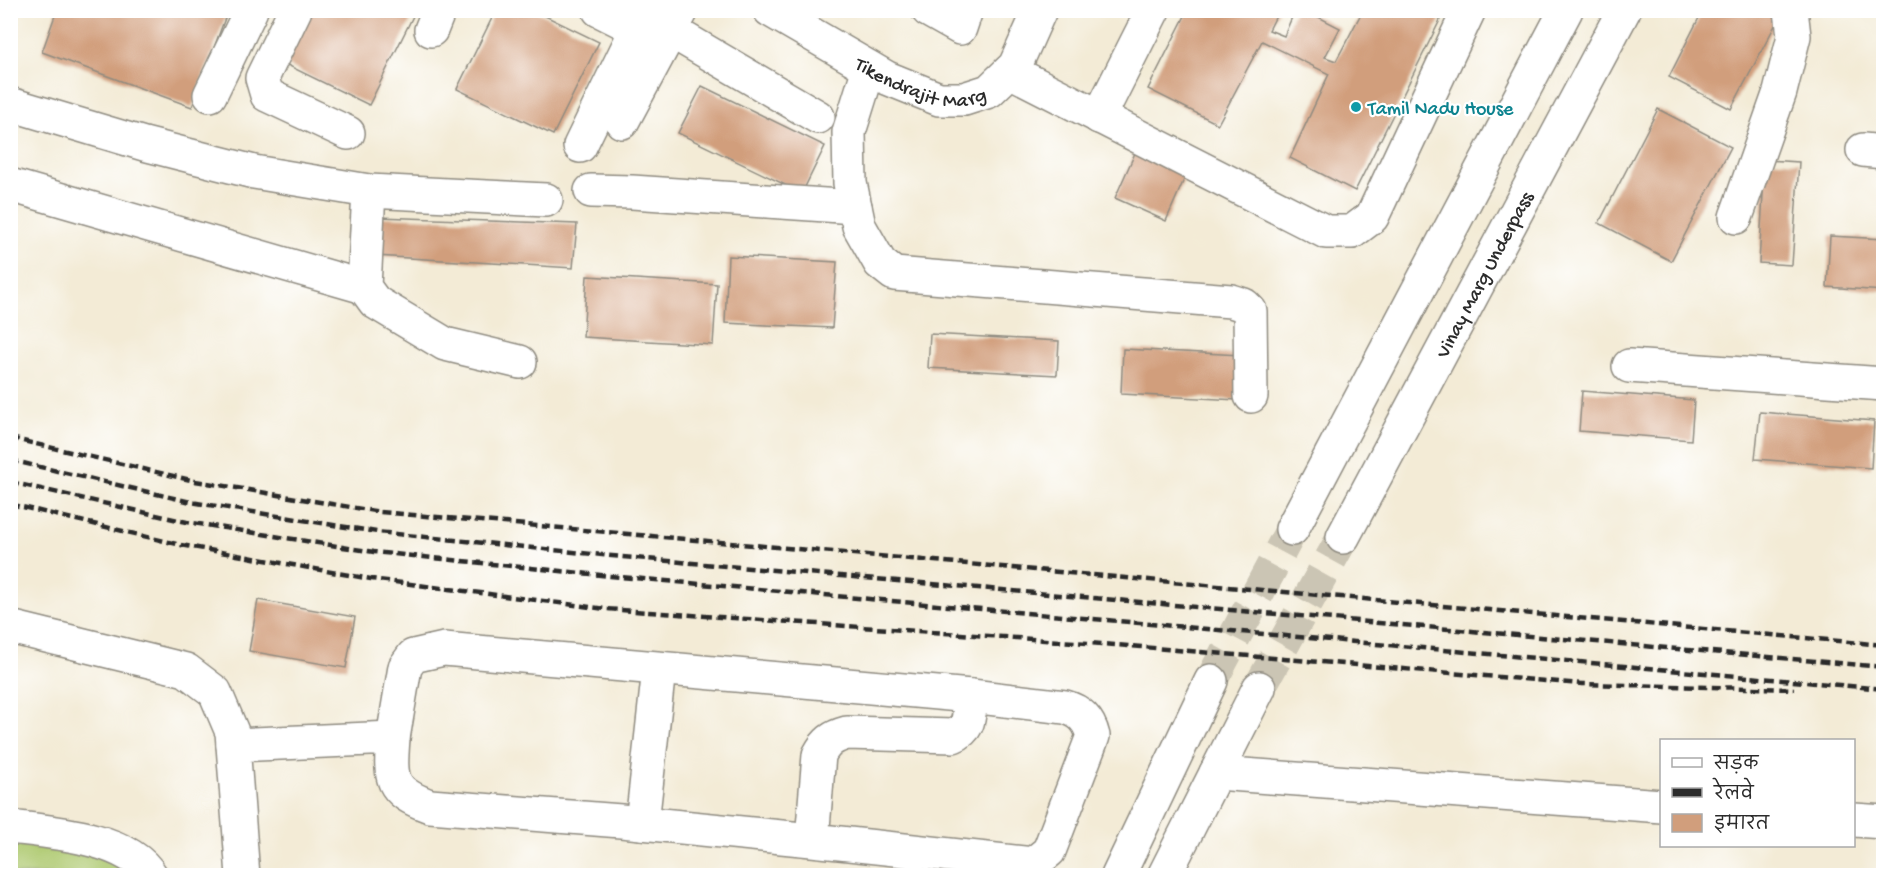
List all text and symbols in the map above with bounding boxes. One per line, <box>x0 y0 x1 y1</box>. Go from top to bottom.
street label: Tikendrajit Marg <box>849 54 990 114</box>
place label: Tamil Nadu House <box>1367 99 1514 122</box>
marker: Tamil Nadu House <box>1349 100 1363 114</box>
street label: Vinay Marg Underpass <box>1432 188 1540 364</box>
legend <box>1660 739 1855 847</box>
text: सड़क <box>1713 755 1759 776</box>
text: रेलवे <box>1712 777 1755 806</box>
text: इमारत <box>1714 814 1770 836</box>

